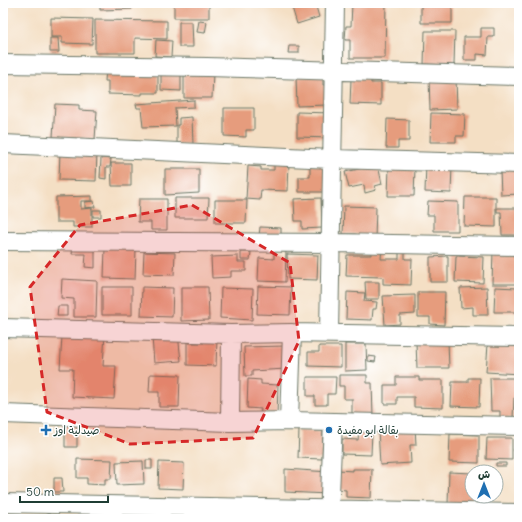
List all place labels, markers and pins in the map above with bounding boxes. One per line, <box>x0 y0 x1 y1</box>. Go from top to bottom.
place label: صيدلية اوز <box>53 423 100 437</box>
place label: بقالة ابو مفيدة <box>337 423 399 438</box>
marker: صيدلية اوز <box>41 425 51 435</box>
marker: بقالة ابو مفيدة <box>324 425 334 435</box>

